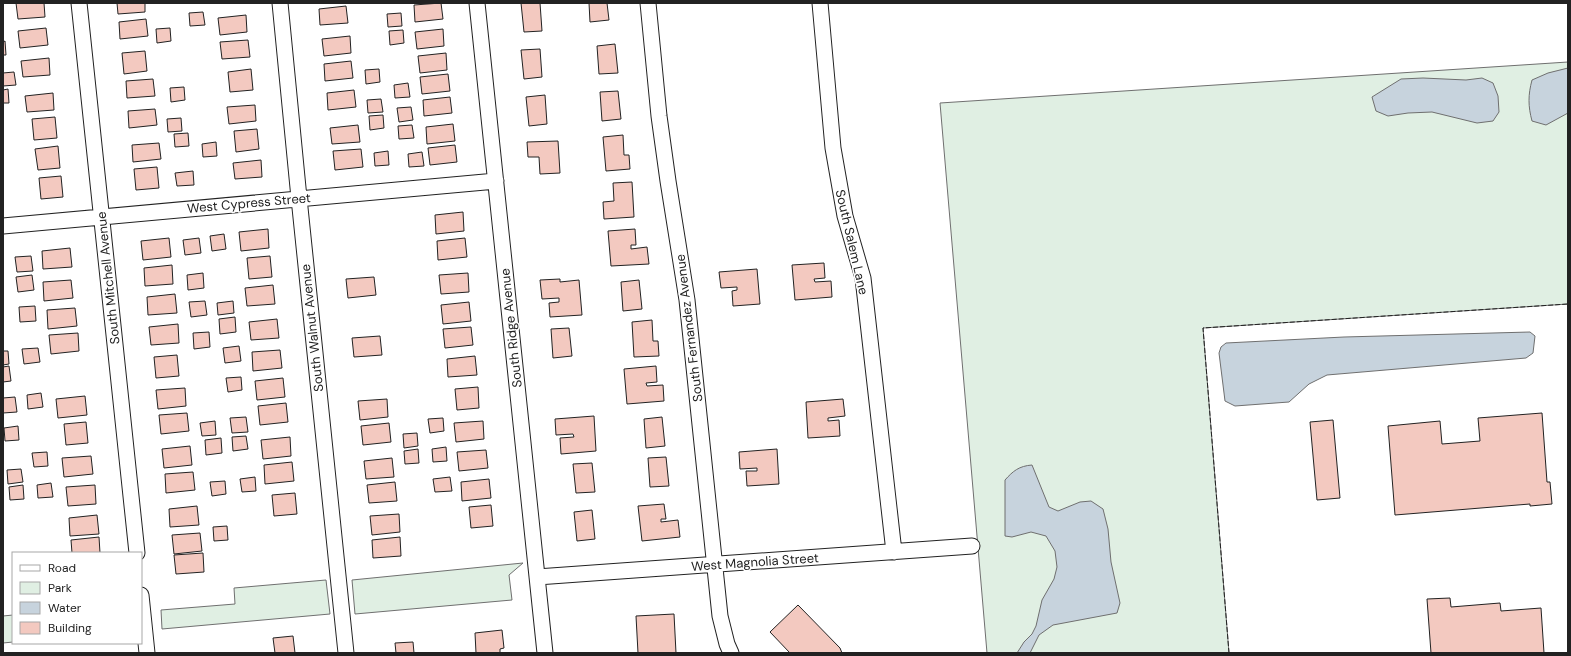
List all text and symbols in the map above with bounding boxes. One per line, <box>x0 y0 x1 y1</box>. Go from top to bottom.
street label: South Salem Lane <box>832 188 872 296</box>
street label: West Cypress Street <box>186 189 312 217</box>
street label: South Mitchell Avenue <box>93 211 123 345</box>
street label: South Fernandez Avenue <box>672 253 706 403</box>
street label: South Walnut Avenue <box>297 263 327 393</box>
street label: South Ridge Avenue <box>496 268 526 388</box>
street label: West Magnolia Street <box>691 549 819 575</box>
legend <box>12 552 142 644</box>
text: Road <box>48 560 76 576</box>
text: Park <box>48 580 72 596</box>
text: Water <box>48 600 82 616</box>
text: Building <box>48 620 92 636</box>

